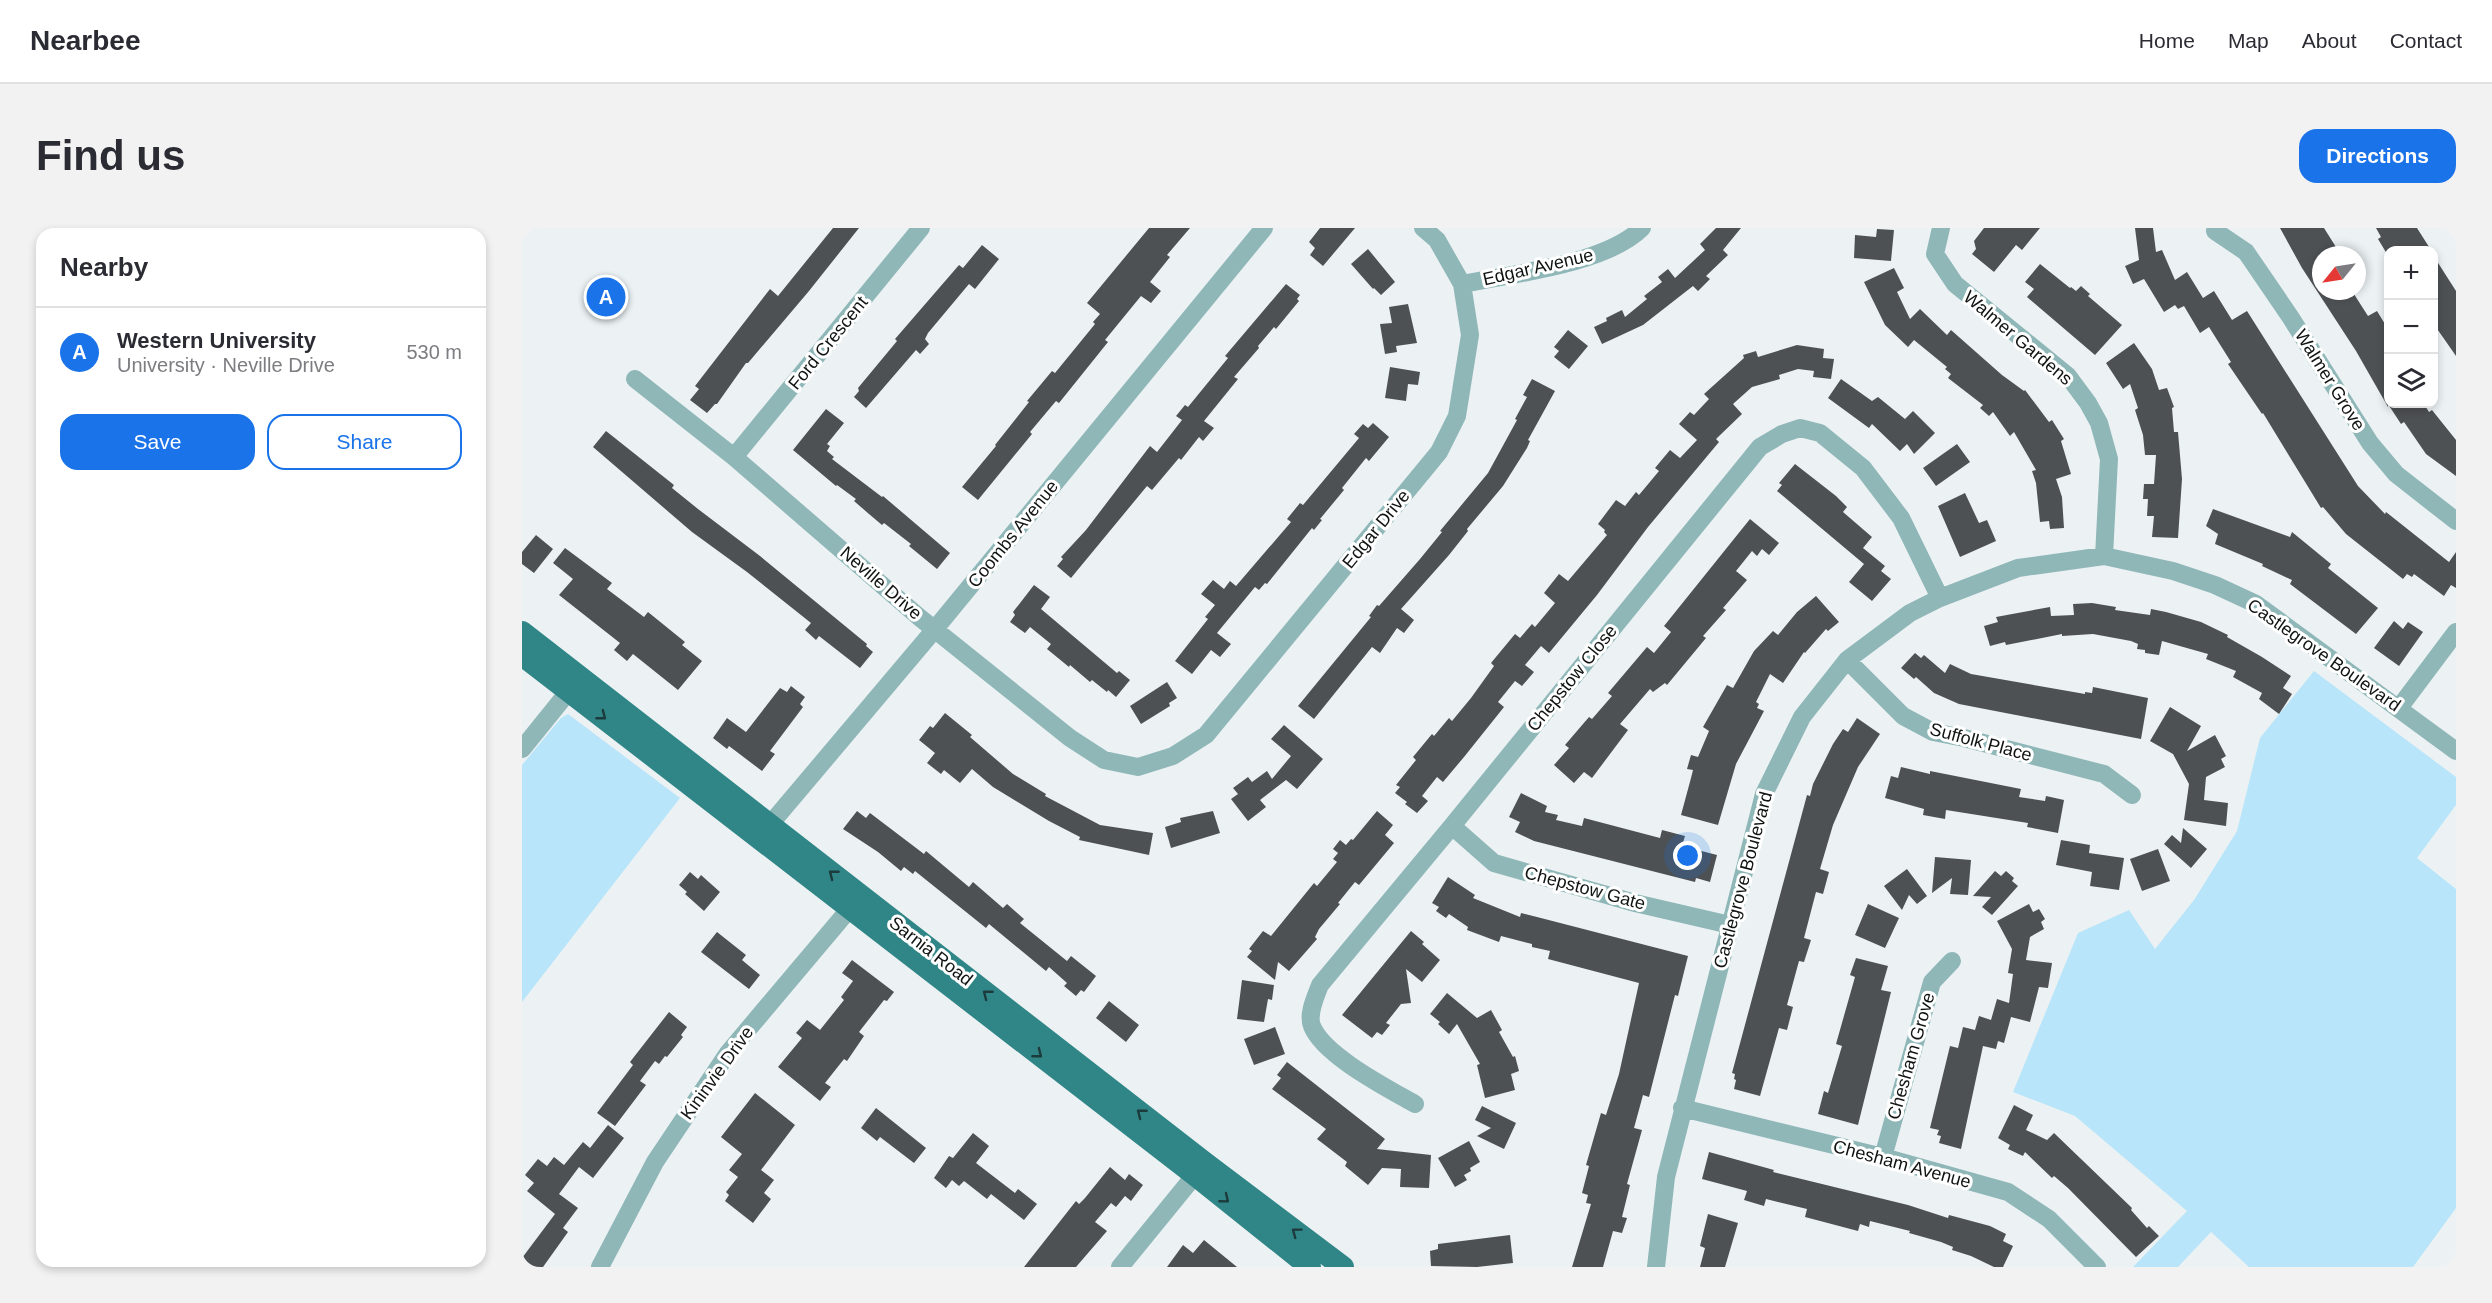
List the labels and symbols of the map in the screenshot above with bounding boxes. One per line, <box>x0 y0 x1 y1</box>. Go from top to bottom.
street label: Edgar Avenue <box>1481 245 1595 289</box>
north arrow <box>2312 246 2366 300</box>
pin: A <box>586 274 626 320</box>
street label: Walmer Gardens <box>1960 287 2076 389</box>
street label: Ford Crescent <box>784 292 872 394</box>
street label: Walmer Grove <box>2291 326 2369 434</box>
street label: Coombs Avenue <box>964 477 1062 591</box>
street label: Edgar Drive <box>1338 486 1414 572</box>
street label: Neville Drive <box>836 542 926 624</box>
street label: Castlegrove Boulevard <box>2244 595 2404 715</box>
street label: Chepstow Close <box>1523 621 1621 735</box>
one-way arrow <box>595 708 606 719</box>
street label: Suffolk Place <box>1928 719 2034 765</box>
street label: Castlegrove Boulevard <box>1710 789 1776 971</box>
your location <box>1673 841 1702 870</box>
street label: Chepstow Gate <box>1522 862 1648 914</box>
one-way arrow <box>828 871 839 882</box>
street label: Sarnia Road <box>885 912 977 990</box>
one-way arrow <box>982 990 993 1001</box>
street label: Chesham Grove <box>1883 990 1939 1122</box>
street label: Kininvie Drive <box>677 1023 757 1123</box>
one-way arrow <box>1031 1047 1042 1058</box>
one-way arrow <box>1137 1110 1148 1121</box>
street label: Chesham Avenue <box>1831 1136 1973 1192</box>
one-way arrow <box>1218 1192 1229 1203</box>
one-way arrow <box>1292 1228 1303 1239</box>

